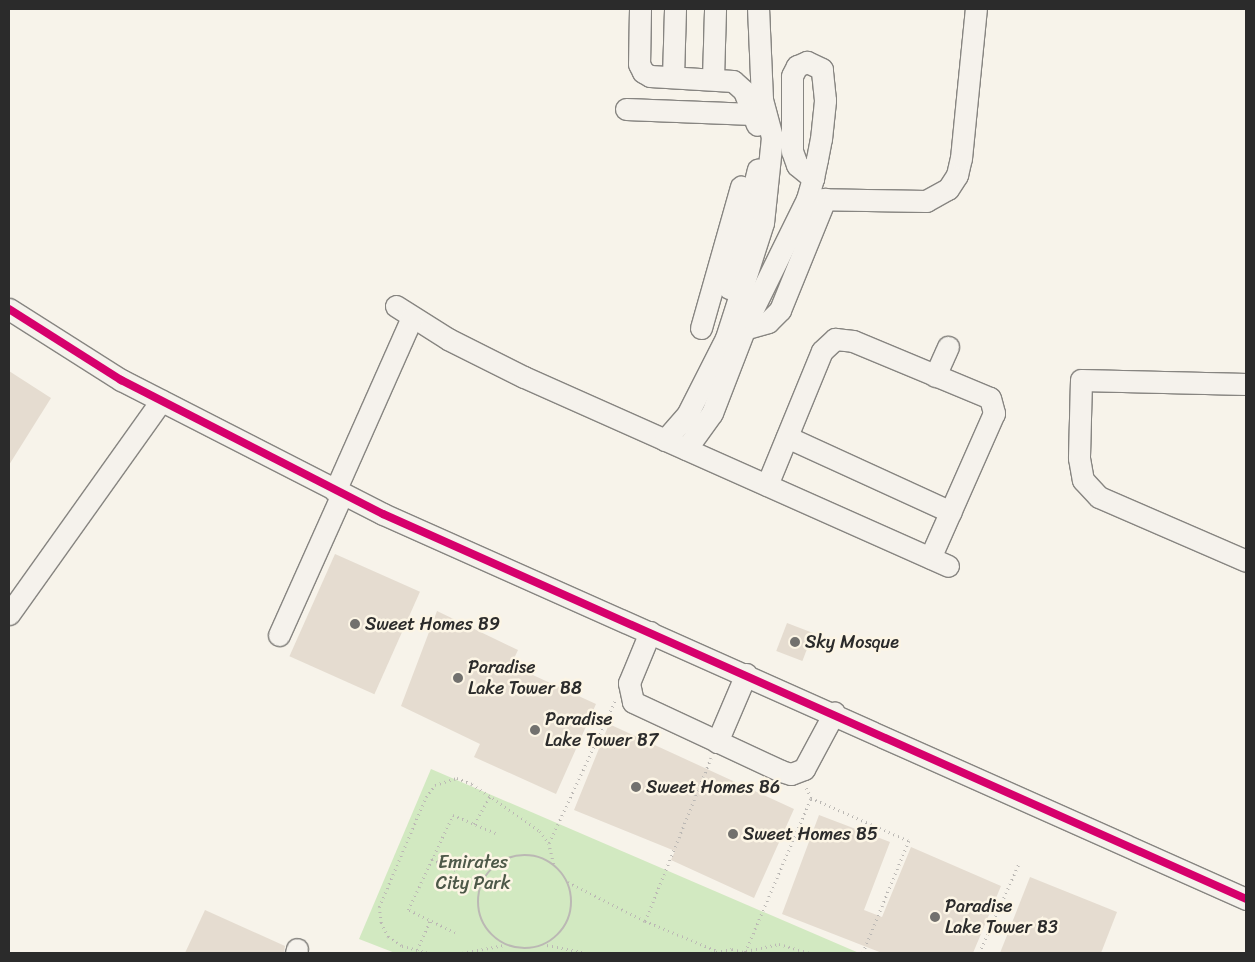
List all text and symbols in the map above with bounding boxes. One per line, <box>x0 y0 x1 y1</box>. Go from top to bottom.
place label: Sweet Homes B9 <box>365 613 500 635</box>
marker: Sweet Homes B9 <box>349 618 361 630</box>
place label: Sky Mosque <box>805 631 899 653</box>
marker: Sky Mosque <box>789 636 801 648</box>
place label: Paradise Lake Tower B8 <box>468 657 582 700</box>
marker: Paradise Lake Tower B8 <box>452 672 464 684</box>
place label: Paradise Lake Tower B7 <box>545 709 659 752</box>
marker: Paradise Lake Tower B7 <box>529 724 541 736</box>
place label: Sweet Homes B6 <box>646 776 780 798</box>
marker: Sweet Homes B6 <box>630 781 642 793</box>
place label: Sweet Homes B5 <box>743 823 878 845</box>
marker: Sweet Homes B5 <box>727 828 739 840</box>
park label: Emirates City Park <box>436 852 510 894</box>
place label: Paradise Lake Tower B3 <box>945 896 1058 939</box>
marker: Paradise Lake Tower B3 <box>929 911 941 923</box>

